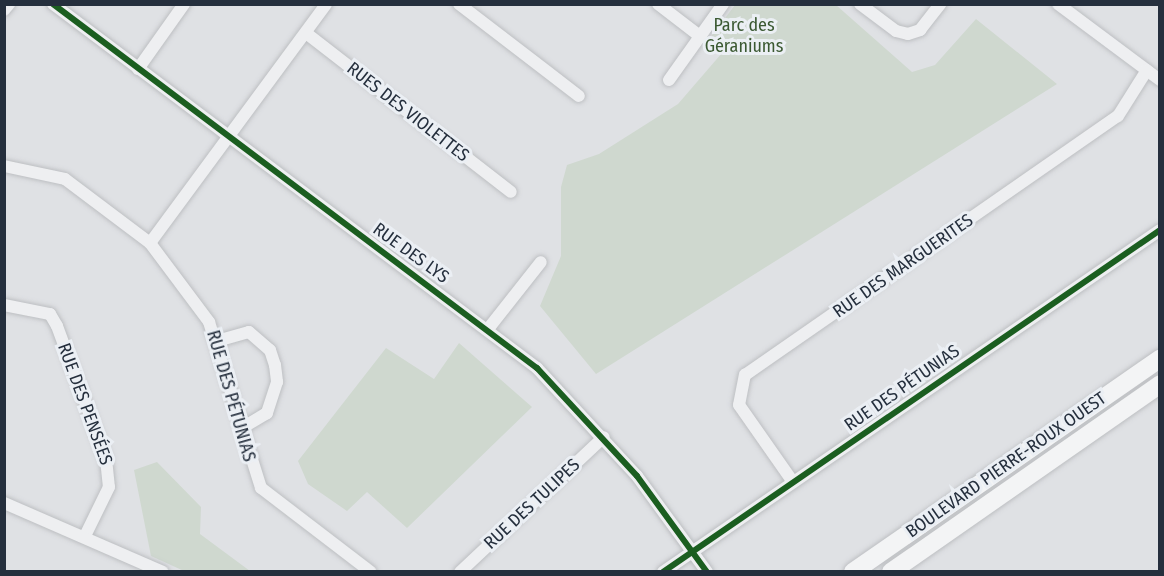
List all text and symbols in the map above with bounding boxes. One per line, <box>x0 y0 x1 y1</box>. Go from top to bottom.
park label: Parc des Géraniums <box>705 15 783 57</box>
street label: RUES DES VIOLETTES <box>343 58 473 166</box>
street label: RUE DES MARGUERITES <box>829 210 977 322</box>
street label: RUE DES LYS <box>369 218 453 288</box>
street label: RUE DES PÉTUNIAS <box>202 328 260 464</box>
street label: RUE DES PENSÉES <box>53 340 117 468</box>
street label: RUE DES PÉTUNIAS <box>840 340 964 436</box>
street label: BOULEVARD PIERRE-ROUX OUEST <box>902 387 1110 543</box>
street label: RUE DES TULIPES <box>480 454 584 554</box>

